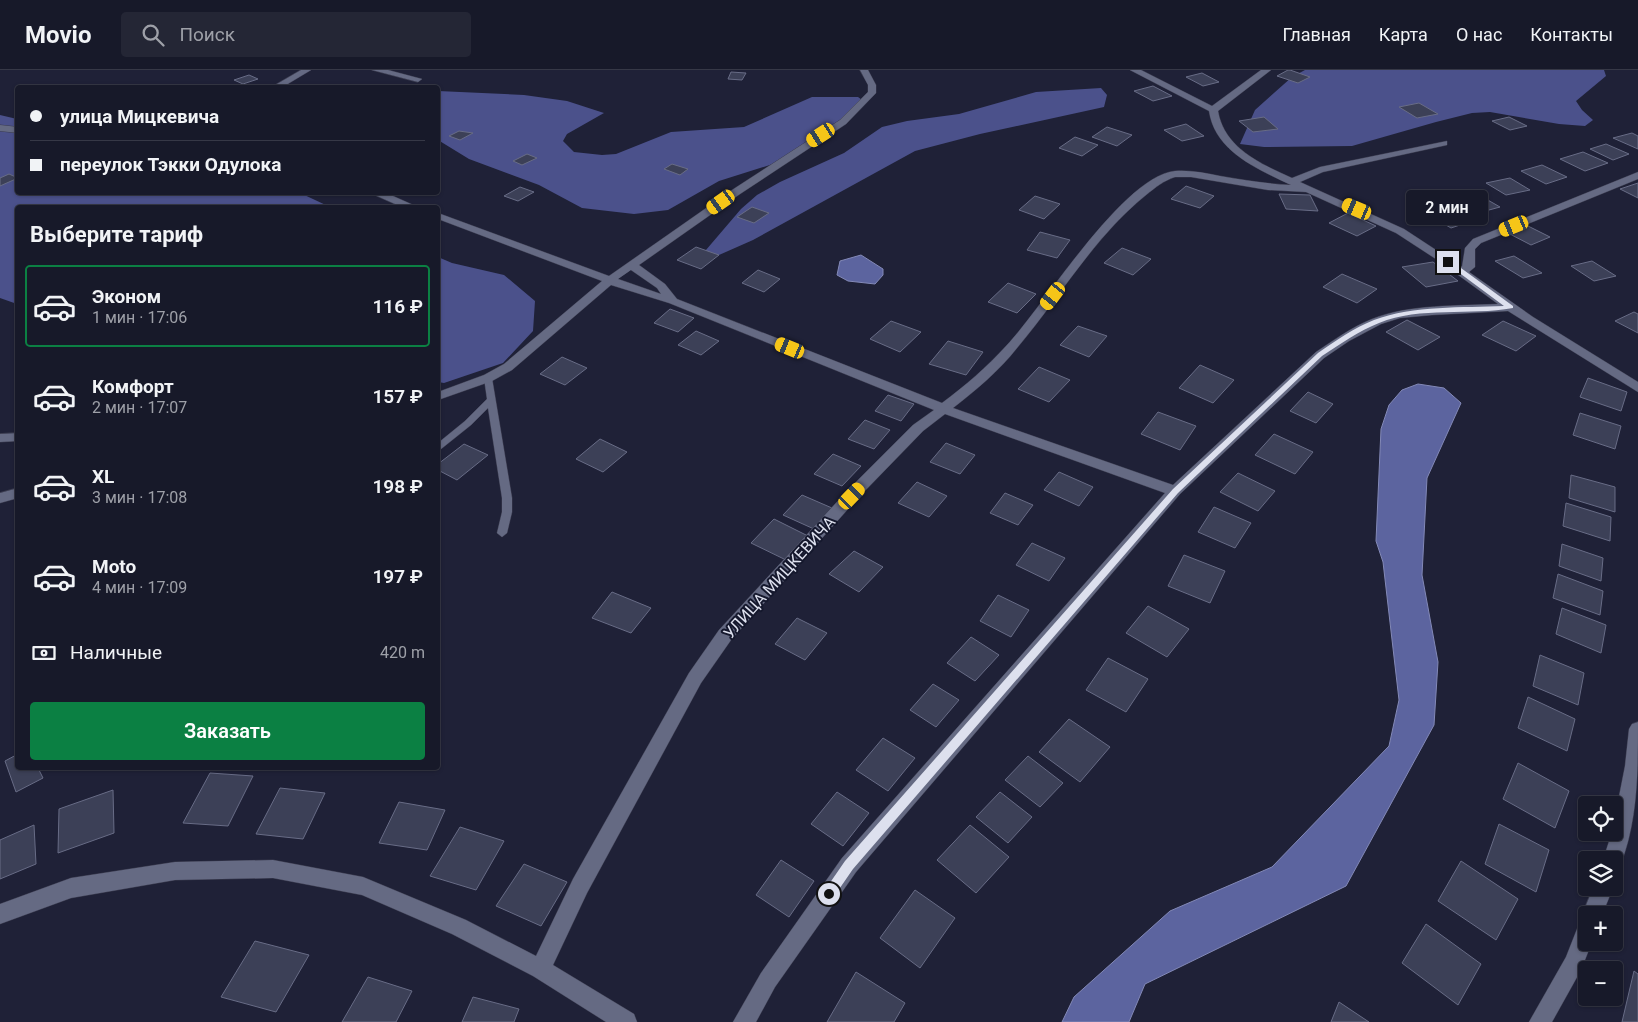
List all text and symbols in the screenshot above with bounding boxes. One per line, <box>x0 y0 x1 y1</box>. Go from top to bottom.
search box <box>121 12 471 57</box>
text: Movio <box>25 21 91 49</box>
icon: search <box>139 21 167 49</box>
text: Поиск <box>179 23 235 46</box>
text: Главная <box>1282 24 1351 45</box>
text: Карта <box>1379 24 1428 45</box>
text: О нас <box>1456 24 1502 45</box>
text: Контакты <box>1530 24 1613 45</box>
text: улица Мицкевича <box>60 105 219 128</box>
car <box>804 121 837 149</box>
text: переулок Тэкки Одулока <box>60 153 281 176</box>
car <box>704 187 737 217</box>
callout: 2 мин <box>1407 190 1489 224</box>
car <box>1340 196 1373 222</box>
text: 2 мин <box>1425 198 1469 217</box>
car <box>1497 213 1530 239</box>
text: Выберите тариф <box>30 222 203 247</box>
route end <box>1437 251 1459 273</box>
car <box>1037 280 1068 312</box>
icon: car <box>32 284 77 329</box>
text: Эконом <box>92 285 161 308</box>
text: 116 ₽ <box>372 295 423 318</box>
text: 1 мин · 17:06 <box>92 308 187 327</box>
car <box>773 335 806 361</box>
icon: car <box>32 374 77 419</box>
text: Комфорт <box>92 375 174 398</box>
text: 157 ₽ <box>372 385 423 408</box>
text: 2 мин · 17:07 <box>92 398 187 417</box>
icon: car <box>32 464 77 509</box>
text: XL <box>92 465 114 488</box>
text: 198 ₽ <box>372 475 423 498</box>
car <box>836 480 867 512</box>
text: 3 мин · 17:08 <box>92 488 187 507</box>
street label: УЛИЦА МИЦКЕВИЧА <box>720 512 840 642</box>
icon: car <box>32 554 77 599</box>
text: Moto <box>92 555 136 578</box>
text: 197 ₽ <box>372 565 423 588</box>
text: 4 мин · 17:09 <box>92 578 187 597</box>
icon: cash <box>30 639 58 667</box>
text: Наличные <box>70 641 162 664</box>
text: 420 m <box>380 643 425 662</box>
button: Заказать <box>30 702 425 760</box>
map controls <box>1578 796 1623 1006</box>
button: locate <box>1578 796 1623 841</box>
button: layers <box>1578 851 1623 896</box>
route start <box>818 883 840 905</box>
button: + <box>1578 906 1623 951</box>
button: − <box>1578 961 1623 1006</box>

